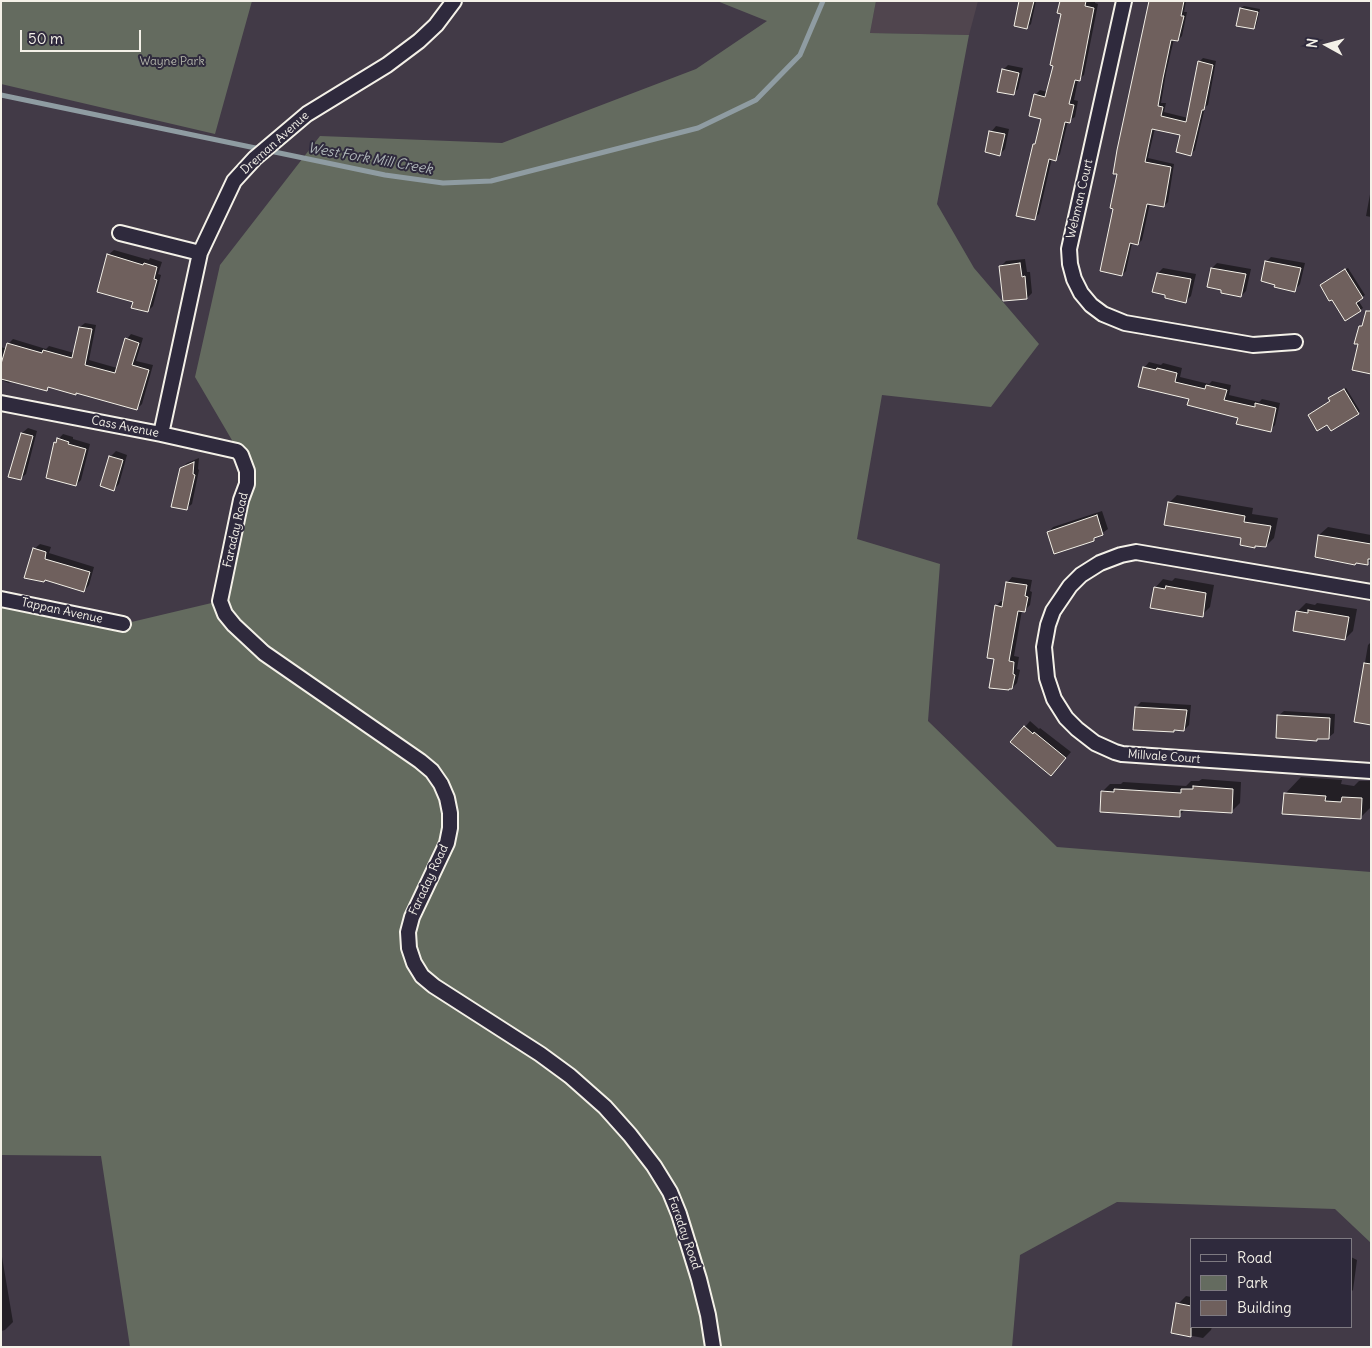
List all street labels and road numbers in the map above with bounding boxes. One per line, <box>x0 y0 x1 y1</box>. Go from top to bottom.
street label: Dreman Avenue <box>238 109 312 177</box>
street label: Webman Court <box>1064 158 1096 240</box>
street label: Cass Avenue <box>90 413 160 441</box>
street label: Faraday Road <box>220 491 252 569</box>
street label: Tappan Avenue <box>20 595 104 627</box>
street label: Millvale Court <box>1127 747 1201 767</box>
street label: Faraday Road <box>406 842 452 918</box>
street label: Faraday Road <box>665 1195 703 1271</box>

